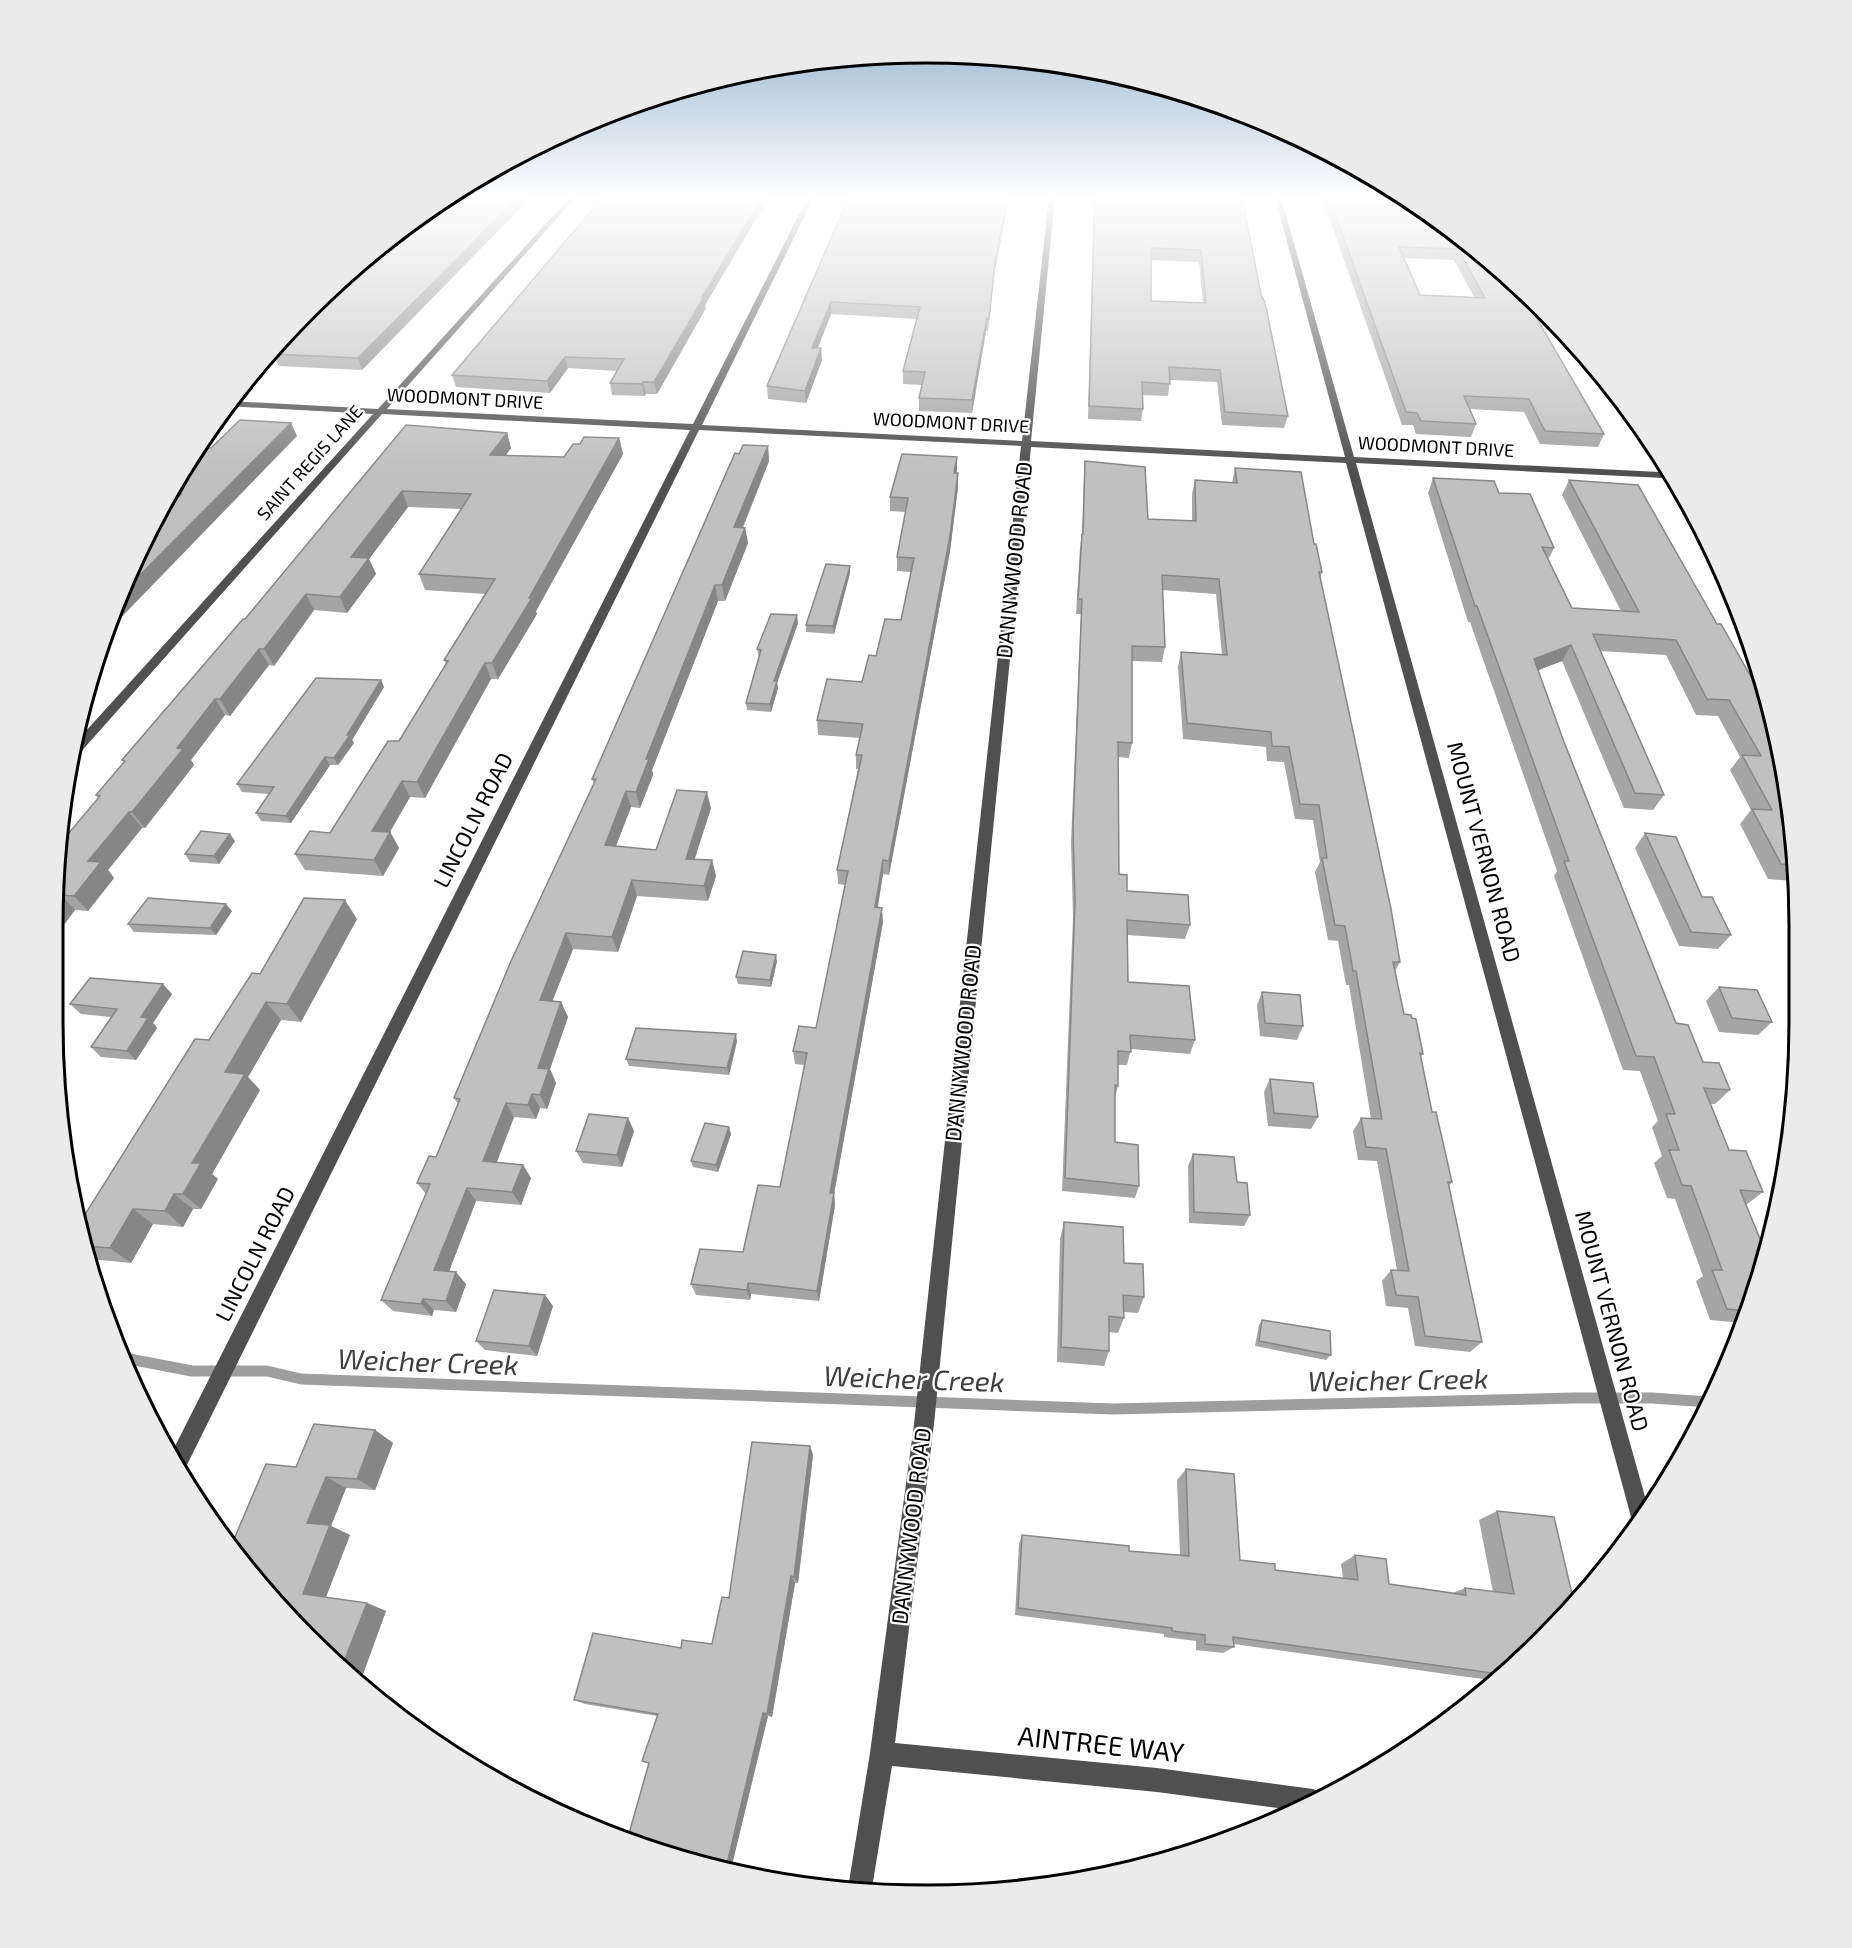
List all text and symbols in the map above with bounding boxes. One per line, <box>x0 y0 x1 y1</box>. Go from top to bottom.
street label: WOODMONT DRIVE <box>386 383 544 413</box>
street label: SAINT REGIS LANE <box>252 400 367 524</box>
street label: WOODMONT DRIVE <box>872 407 1030 437</box>
street label: WOODMONT DRIVE <box>1357 431 1515 461</box>
street label: DANNYWOOD ROAD <box>990 460 1036 660</box>
street label: MOUNT VERNON ROAD <box>1443 739 1527 965</box>
street label: LINCOLN ROAD <box>427 748 517 891</box>
street label: DANNYWOOD ROAD <box>939 943 985 1143</box>
street label: LINCOLN ROAD <box>209 1182 299 1325</box>
street label: MOUNT VERNON ROAD <box>1571 1208 1655 1434</box>
water label: Weicher Creek <box>337 1341 519 1381</box>
water label: Weicher Creek <box>823 1358 1005 1398</box>
water label: Weicher Creek <box>1307 1360 1489 1398</box>
street label: DANNYWOOD ROAD <box>885 1426 935 1626</box>
street label: AINTREE WAY <box>1017 1718 1186 1768</box>

